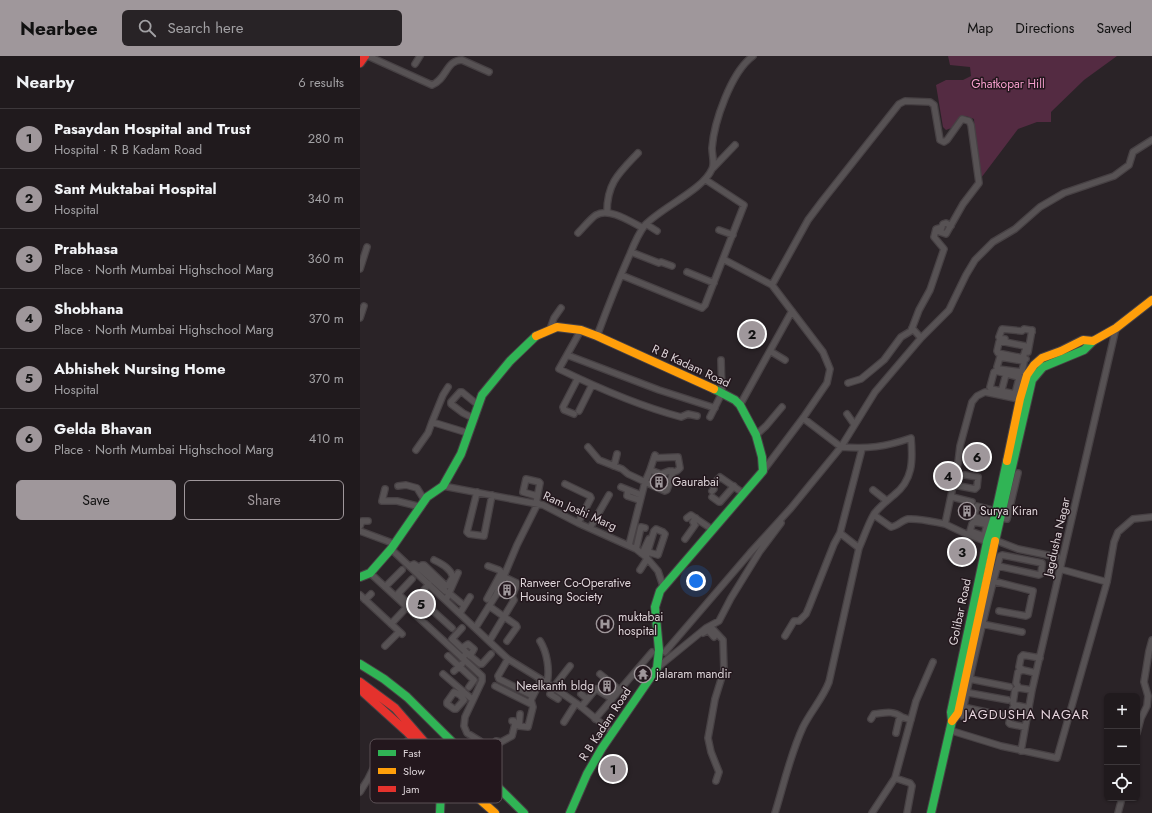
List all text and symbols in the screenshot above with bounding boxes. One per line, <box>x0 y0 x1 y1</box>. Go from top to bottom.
search box <box>122 10 402 46</box>
text: Nearbee <box>20 15 98 42</box>
icon: search <box>136 17 158 39</box>
text: Search here <box>168 17 243 39</box>
text: Map <box>967 18 993 38</box>
text: Directions <box>1015 18 1075 38</box>
text: Saved <box>1097 18 1132 38</box>
text: Nearby <box>16 70 74 94</box>
text: 6 results <box>298 73 344 92</box>
park label: Ghatkopar Hill <box>971 75 1045 93</box>
text: Pasaydan Hospital and Trust <box>54 118 250 140</box>
text: 1 <box>26 129 32 148</box>
text: 280 m <box>308 129 344 148</box>
text: Hospital · R B Kadam Road <box>54 140 202 159</box>
text: Sant Muktabai Hospital <box>54 178 217 200</box>
text: 2 <box>25 189 33 208</box>
text: 340 m <box>307 189 344 208</box>
text: Hospital <box>54 200 99 219</box>
text: Prabhasa <box>54 238 118 260</box>
text: 3 <box>25 249 33 268</box>
text: 360 m <box>308 249 344 268</box>
text: Place · North Mumbai Highschool Marg <box>54 260 274 279</box>
text: Shobhana <box>54 298 123 320</box>
text: 4 <box>24 309 34 328</box>
text: 370 m <box>308 309 344 328</box>
pin: 2 <box>739 319 765 349</box>
text: Place · North Mumbai Highschool Marg <box>54 320 274 339</box>
street label: R B Kadam Road <box>649 340 733 392</box>
text: Abhishek Nursing Home <box>54 358 226 380</box>
text: 5 <box>25 369 33 388</box>
text: 370 m <box>308 369 344 388</box>
text: Hospital <box>54 380 99 399</box>
text: Gelda Bhavan <box>54 418 152 440</box>
text: 6 <box>25 429 33 448</box>
text: 410 m <box>309 429 344 448</box>
text: Place · North Mumbai Highschool Marg <box>54 440 274 459</box>
pin: 6 <box>964 442 990 472</box>
pin: 4 <box>935 461 961 491</box>
building icon: Gaurabai <box>649 472 669 492</box>
place label: Gaurabai <box>672 473 719 491</box>
button: Save <box>16 480 176 520</box>
button: Share <box>184 480 344 520</box>
street label: Ram Joshi Marg <box>540 487 620 535</box>
street label: Jagdusha Nagar <box>1039 495 1075 580</box>
building icon: Surya Kiran <box>957 501 977 521</box>
place label: Surya Kiran <box>980 502 1038 520</box>
pin: 3 <box>949 537 975 567</box>
your location <box>686 571 706 591</box>
place label: Ranveer Co-Operative Housing Society <box>520 574 631 606</box>
street label: Golibar Road <box>944 577 976 647</box>
building icon: Ranveer Co-Operative Housing Society <box>497 580 517 600</box>
pin: 5 <box>408 589 434 619</box>
place label: muktabai hospital <box>618 608 663 640</box>
hospital icon: muktabai hospital <box>595 614 615 634</box>
temple icon: jalaram mandir <box>633 664 653 684</box>
place label: jalaram mandir <box>655 665 733 683</box>
building icon: Neelkanth bldg <box>597 676 617 696</box>
place label: Neelkanth bldg <box>516 677 594 695</box>
street label: R B Kadam Road <box>574 684 636 764</box>
map controls <box>1104 693 1140 801</box>
button: + <box>1104 693 1140 729</box>
district label: JAGDUSHA NAGAR <box>962 705 1090 724</box>
button: − <box>1104 729 1140 765</box>
legend <box>370 739 502 803</box>
text: Fast <box>403 745 421 761</box>
pin: 1 <box>600 754 626 784</box>
text: Slow <box>403 763 425 779</box>
button: locate <box>1104 765 1140 801</box>
text: Jam <box>401 781 420 797</box>

